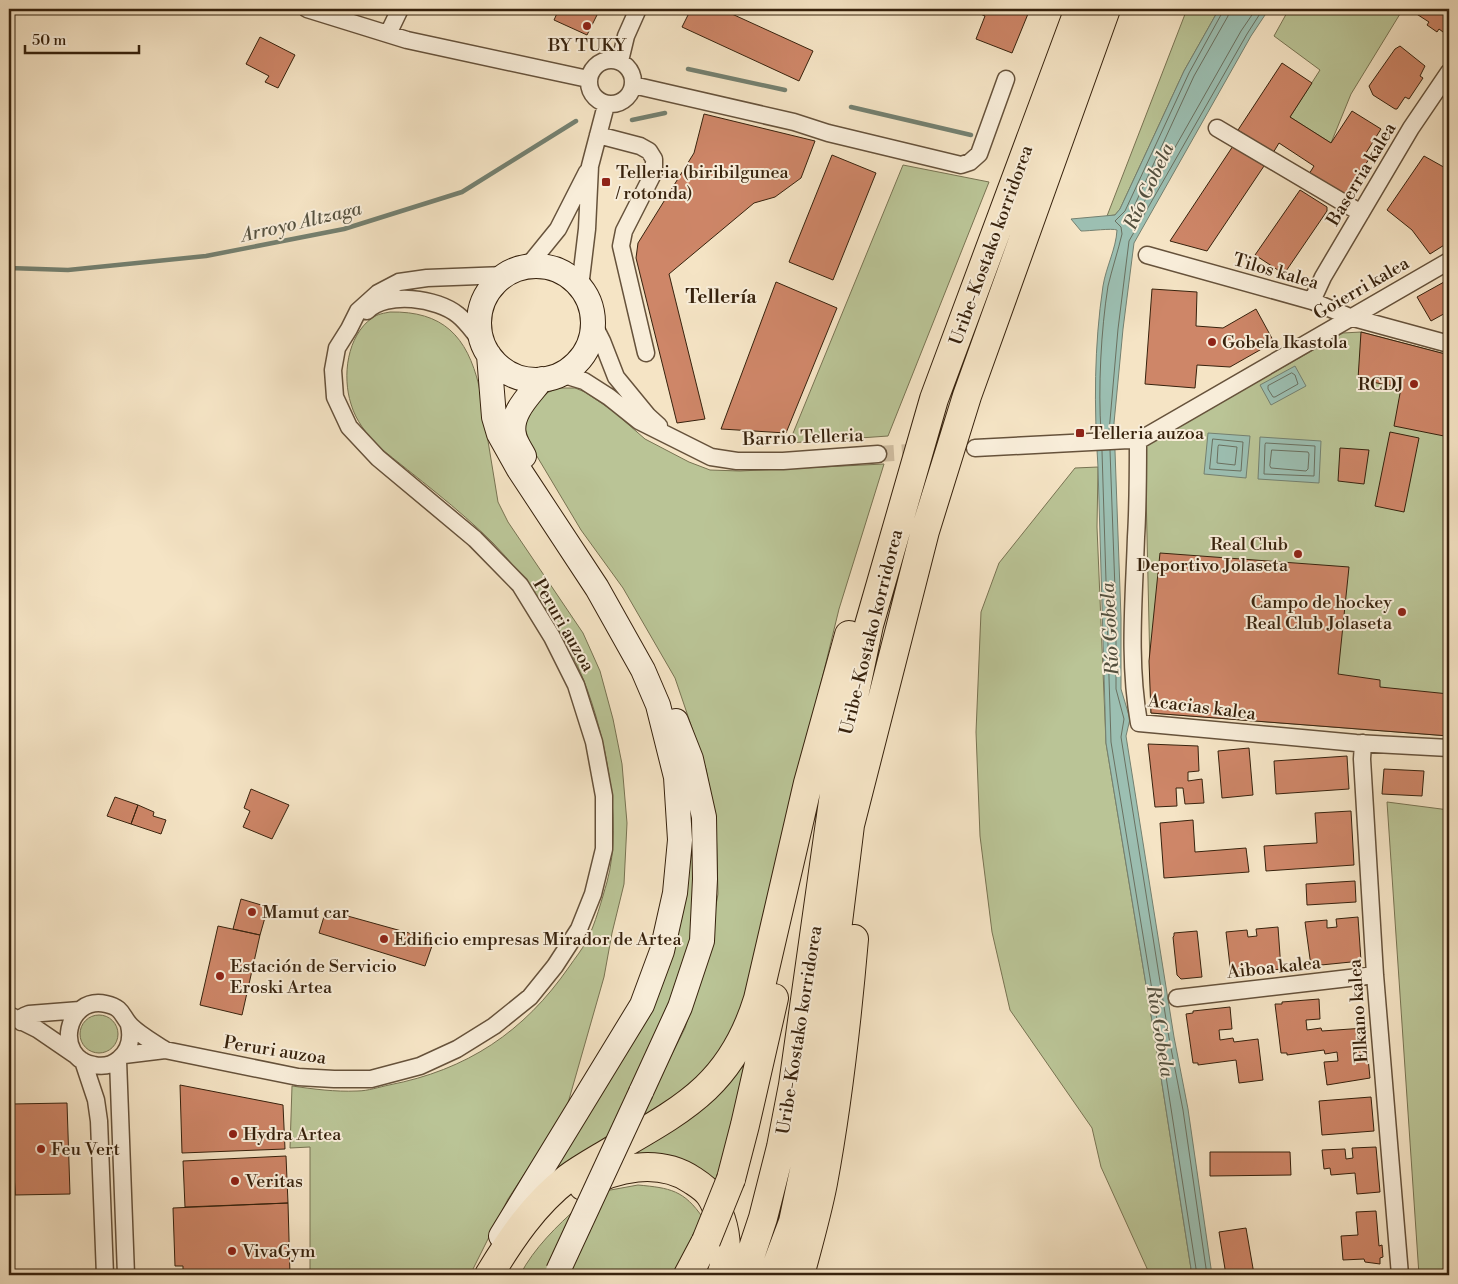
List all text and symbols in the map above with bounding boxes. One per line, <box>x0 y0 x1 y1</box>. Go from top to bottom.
marker: BY TUKY <box>581 20 593 32</box>
scale bar <box>25 22 139 54</box>
text: 50 m <box>32 31 66 50</box>
place label: BY TUKY <box>547 34 627 57</box>
street label: Baserria kalea <box>1321 118 1402 231</box>
water label: Río Gobela <box>1118 139 1180 234</box>
street label: Uribe-Kostako korridorea <box>945 141 1039 348</box>
place label: Telleria (biribilgunea / rotonda) <box>615 161 790 205</box>
marker: Telleria (biribilgunea / rotonda) <box>600 176 612 188</box>
water label: Arroyo Altzaga <box>237 196 364 248</box>
street label: Tilos kalea <box>1230 248 1322 295</box>
street label: Goierri kalea <box>1309 251 1414 325</box>
district label: Tellería <box>685 285 757 309</box>
place label: Gobela Ikastola <box>1222 331 1348 354</box>
marker: Gobela Ikastola <box>1206 336 1218 348</box>
place label: RCDJ <box>1358 373 1404 396</box>
marker: RCDJ <box>1408 378 1420 390</box>
place label: Telleria auzoa <box>1090 422 1205 445</box>
street label: Barrio Telleria <box>741 424 865 451</box>
marker: Telleria auzoa <box>1074 427 1086 439</box>
street label: Uribe-Kostako korridorea <box>835 526 908 737</box>
place label: Real Club Deportivo Jolaseta <box>1136 533 1289 577</box>
marker: Real Club Deportivo Jolaseta <box>1292 548 1304 560</box>
street label: Peruri auzoa <box>528 575 600 677</box>
water label: Río Gobela <box>1096 582 1124 677</box>
place label: Campo de hockey Real Club Jolaseta <box>1246 591 1393 635</box>
marker: Campo de hockey Real Club Jolaseta <box>1396 606 1408 618</box>
street label: Acacias kalea <box>1146 689 1258 726</box>
place label: Mamut car <box>262 901 349 924</box>
marker: Mamut car <box>246 906 258 918</box>
street label: Uribe-Kostako korridorea <box>772 923 827 1136</box>
place label: Edificio empresas Mirador de Artea <box>394 928 682 951</box>
marker: Edificio empresas Mirador de Artea <box>378 933 390 945</box>
street label: Aiboa kalea <box>1225 951 1323 984</box>
place label: Estación de Servicio Eroski Artea <box>230 955 397 999</box>
street label: Elkano kalea <box>1343 957 1374 1064</box>
marker: Estación de Servicio Eroski Artea <box>214 970 226 982</box>
water label: Río Gobela <box>1141 983 1179 1079</box>
street label: Peruri auzoa <box>222 1031 329 1070</box>
place label: Hydra Artea <box>243 1123 342 1146</box>
marker: Hydra Artea <box>227 1128 239 1140</box>
place label: Feu Vert <box>51 1138 120 1161</box>
marker: Feu Vert <box>35 1143 47 1155</box>
place label: Veritas <box>244 1170 303 1193</box>
marker: Veritas <box>229 1175 241 1187</box>
place label: VivaGym <box>241 1240 316 1263</box>
marker: VivaGym <box>226 1245 238 1257</box>

